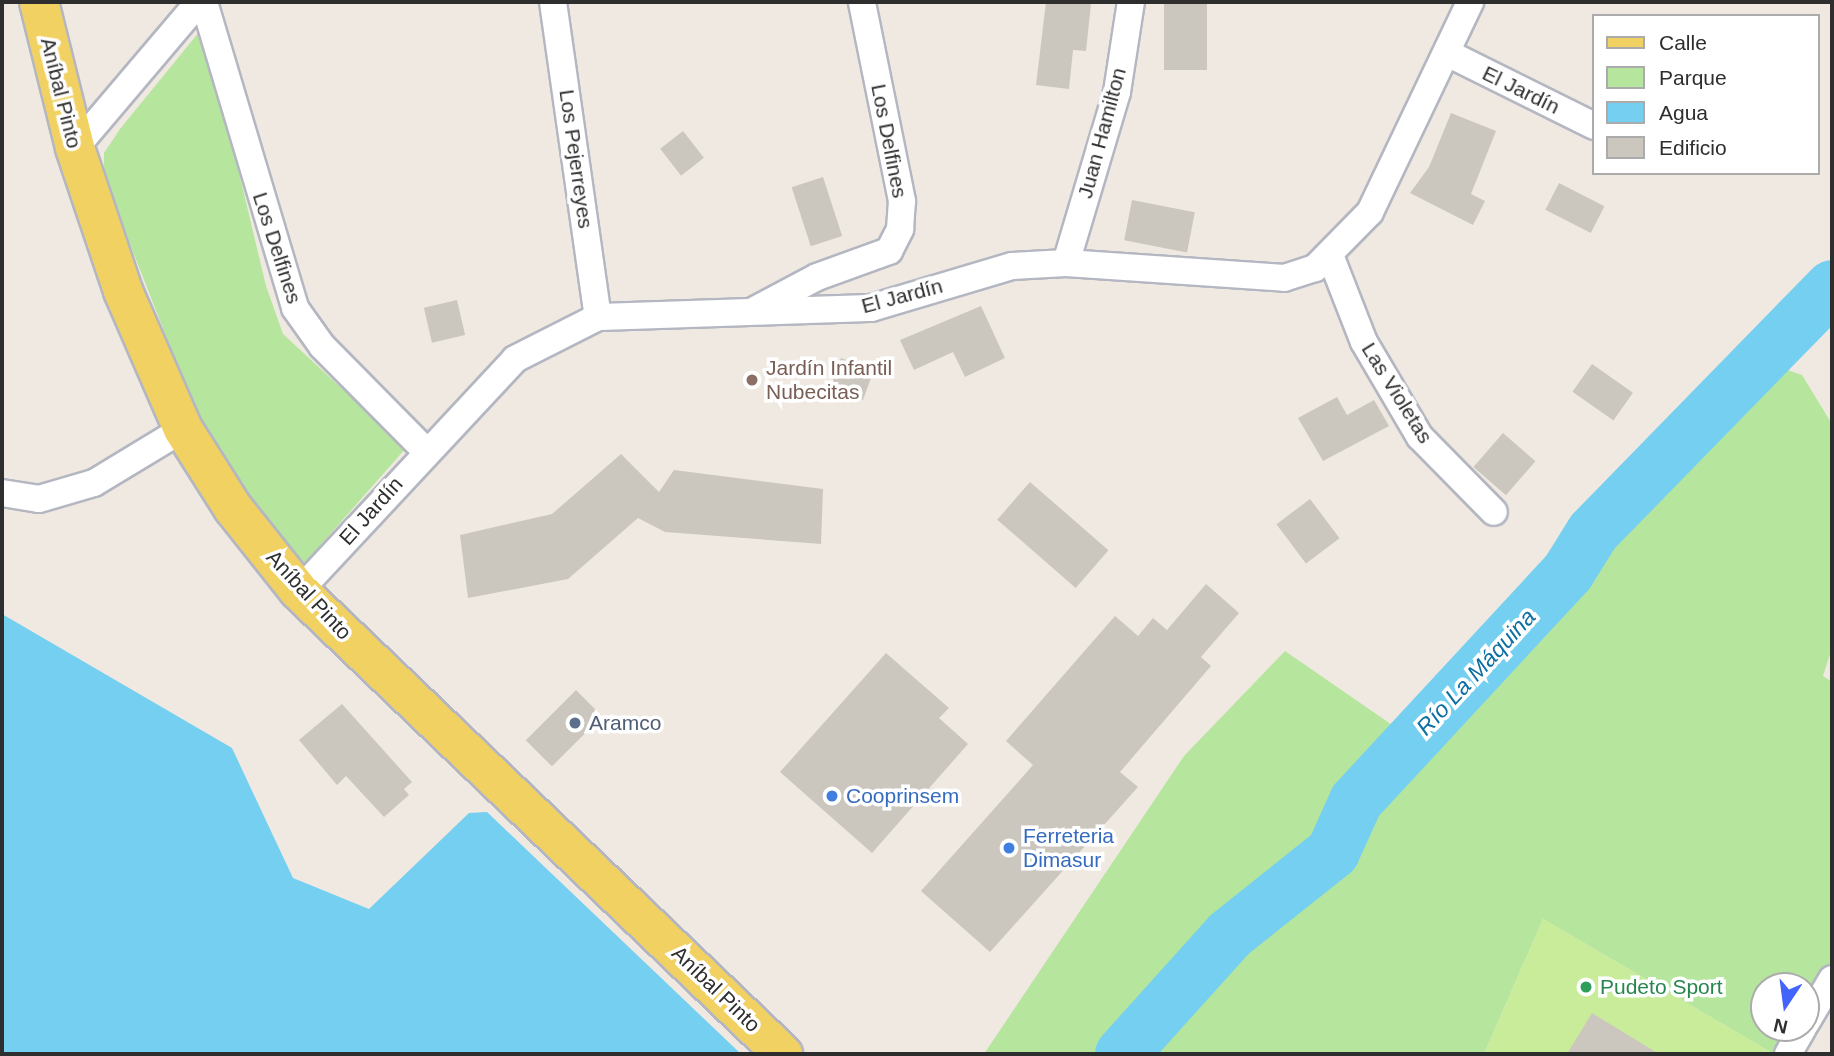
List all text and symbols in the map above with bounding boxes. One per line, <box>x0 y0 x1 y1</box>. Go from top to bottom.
legend <box>1592 14 1820 175</box>
text: Calle <box>1659 31 1707 54</box>
street label: Aníbal Pinto <box>35 35 87 151</box>
street label: El Jardín <box>1478 61 1564 119</box>
street label: Juan Hamilton <box>1072 65 1132 201</box>
text: Parque <box>1659 66 1727 89</box>
street label: Los Delfines <box>866 82 912 200</box>
street label: Los Pejerreyes <box>554 88 598 230</box>
text: Agua <box>1659 101 1708 124</box>
text: Edificio <box>1659 136 1727 159</box>
street label: Los Delfines <box>247 189 307 307</box>
street label: El Jardín <box>859 273 945 319</box>
street label: Las Violetas <box>1356 338 1438 448</box>
place label: Jardín Infantil Nubecitas <box>766 355 892 405</box>
marker: Jardín Infantil Nubecitas <box>744 372 760 388</box>
street label: El Jardín <box>334 472 408 550</box>
street label: Aníbal Pinto <box>261 545 357 645</box>
water label: Río La Máquina <box>1411 603 1541 741</box>
place label: Aramco <box>589 710 661 736</box>
marker: Aramco <box>567 715 583 731</box>
place label: Cooprinsem <box>846 783 959 809</box>
marker: Cooprinsem <box>824 788 840 804</box>
place label: Ferreteria Dimasur <box>1023 823 1114 873</box>
marker: Ferreteria Dimasur <box>1001 840 1017 856</box>
street label: Aníbal Pinto <box>667 941 765 1037</box>
north arrow <box>1750 972 1820 1042</box>
place label: Pudeto Sport <box>1600 974 1723 1000</box>
marker: Pudeto Sport <box>1578 979 1594 995</box>
text: N <box>1772 1014 1790 1038</box>

